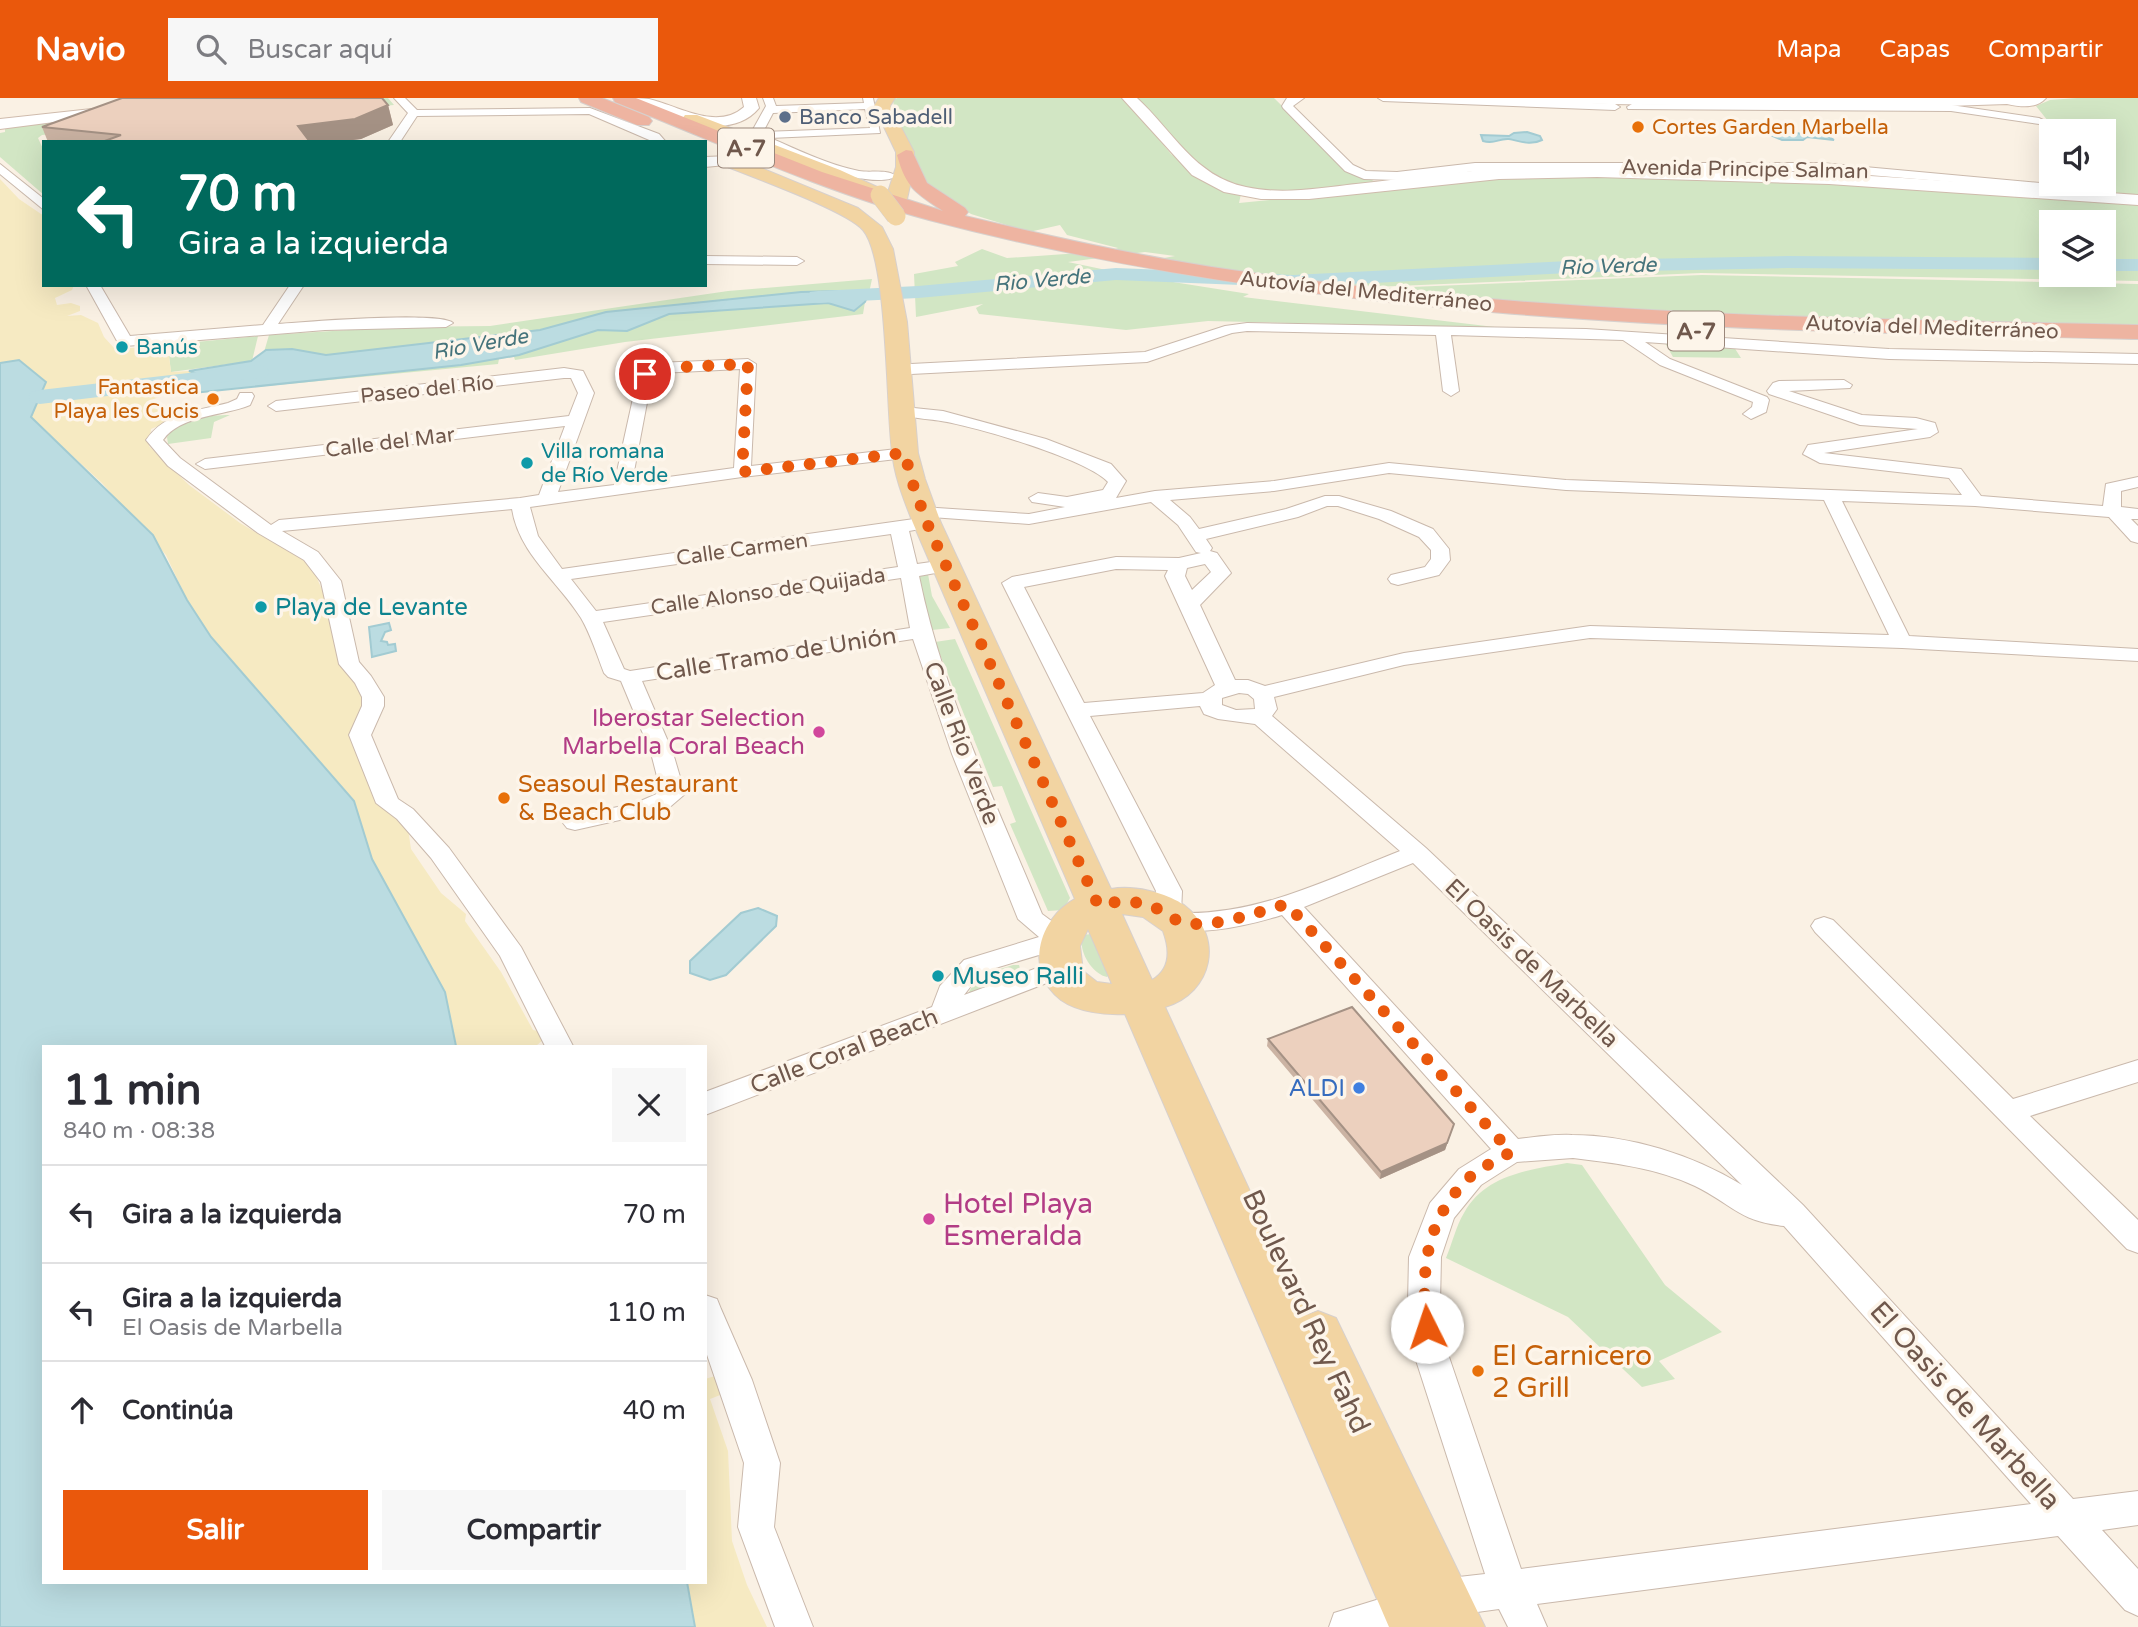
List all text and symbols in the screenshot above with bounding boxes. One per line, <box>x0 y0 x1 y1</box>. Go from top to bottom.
search box <box>168 18 658 81</box>
text: Navio <box>35 30 126 69</box>
icon: search <box>192 30 230 68</box>
text: Buscar aquí <box>248 34 392 65</box>
text: Mapa <box>1776 35 1842 64</box>
text: Capas <box>1880 35 1950 64</box>
text: Compartir <box>1988 35 2103 64</box>
place label: Banco Sabadell <box>799 105 953 130</box>
marker: Banco Sabadell <box>777 109 793 125</box>
place label: Cortes Garden Marbella <box>1652 115 1889 140</box>
marker: Cortes Garden Marbella <box>1630 119 1646 135</box>
map controls <box>2039 119 2116 287</box>
button: sound <box>2039 119 2116 196</box>
road number: A-7 <box>718 129 774 168</box>
street label: Avenida Principe Salman <box>1621 155 1869 184</box>
text: 70 m <box>178 165 297 224</box>
icon: left <box>63 168 154 259</box>
button: layers <box>2039 210 2116 287</box>
text: Gira a la izquierda <box>178 225 449 263</box>
water label: Rio Verde <box>1559 252 1658 281</box>
water label: Rio Verde <box>993 264 1092 297</box>
street label: Autovía del Mediterráneo <box>1239 266 1493 317</box>
street label: Autovía del Mediterráneo <box>1805 311 2059 344</box>
road number: A-7 <box>1668 312 1724 350</box>
water label: Rio Verde <box>430 324 531 365</box>
place label: Banús <box>136 335 198 360</box>
marker: Banús <box>114 339 130 355</box>
pin <box>615 344 675 404</box>
icon: arrive <box>626 355 664 393</box>
street label: Paseo del Río <box>359 370 495 409</box>
place label: Fantastica Playa les Cucis <box>53 375 199 424</box>
marker: Fantastica Playa les Cucis <box>205 391 221 407</box>
street label: Calle del Mar <box>324 422 456 463</box>
place label: Villa romana de Río Verde <box>541 439 668 488</box>
marker: Villa romana de Río Verde <box>519 455 535 471</box>
street label: Calle Carmen <box>675 528 809 571</box>
street label: Calle Alonso de Quijada <box>649 563 887 620</box>
place label: Playa de Levante <box>275 593 468 622</box>
marker: Playa de Levante <box>253 599 269 615</box>
street label: Calle Tramo de Unión <box>654 621 898 688</box>
street label: Calle Río Verde <box>917 658 1006 829</box>
place label: Iberostar Selection Marbella Coral Beach <box>562 704 805 761</box>
marker: Iberostar Selection Marbella Coral Beach <box>811 724 827 740</box>
place label: Seasoul Restaurant & Beach Club <box>518 770 738 827</box>
marker: Seasoul Restaurant & Beach Club <box>496 790 512 806</box>
street label: El Oasis de Marbella <box>1439 873 1625 1054</box>
place label: Museo Ralli <box>952 962 1084 991</box>
marker: Museo Ralli <box>930 968 946 984</box>
street label: Calle Coral Beach <box>746 1002 942 1101</box>
text: 11 min <box>63 1065 201 1116</box>
button: close <box>612 1068 686 1142</box>
place label: ALDI <box>1288 1074 1345 1103</box>
marker: ALDI <box>1351 1080 1367 1096</box>
text: 840 m · 08:38 <box>63 1117 215 1145</box>
street label: Boulevard Rey Fahd <box>1235 1184 1377 1439</box>
place label: Hotel Playa Esmeralda <box>943 1187 1093 1253</box>
icon: left <box>63 1195 101 1233</box>
text: Gira a la izquierda <box>122 1199 342 1230</box>
text: 70 m <box>623 1199 686 1230</box>
marker: Hotel Playa Esmeralda <box>921 1211 937 1227</box>
text: Gira a la izquierda <box>122 1283 342 1314</box>
position arrow <box>1390 1290 1464 1364</box>
icon: left <box>63 1293 101 1331</box>
street label: El Oasis de Marbella <box>1863 1294 2068 1517</box>
text: 110 m <box>606 1297 686 1328</box>
text: El Oasis de Marbella <box>122 1314 343 1342</box>
place label: El Carnicero 2 Grill <box>1492 1339 1652 1405</box>
marker: El Carnicero 2 Grill <box>1470 1363 1486 1379</box>
icon: ahead <box>63 1391 101 1429</box>
text: Continúa <box>122 1395 234 1426</box>
text: 40 m <box>623 1395 686 1426</box>
button: Salir <box>63 1490 368 1570</box>
button: Compartir <box>382 1490 686 1570</box>

